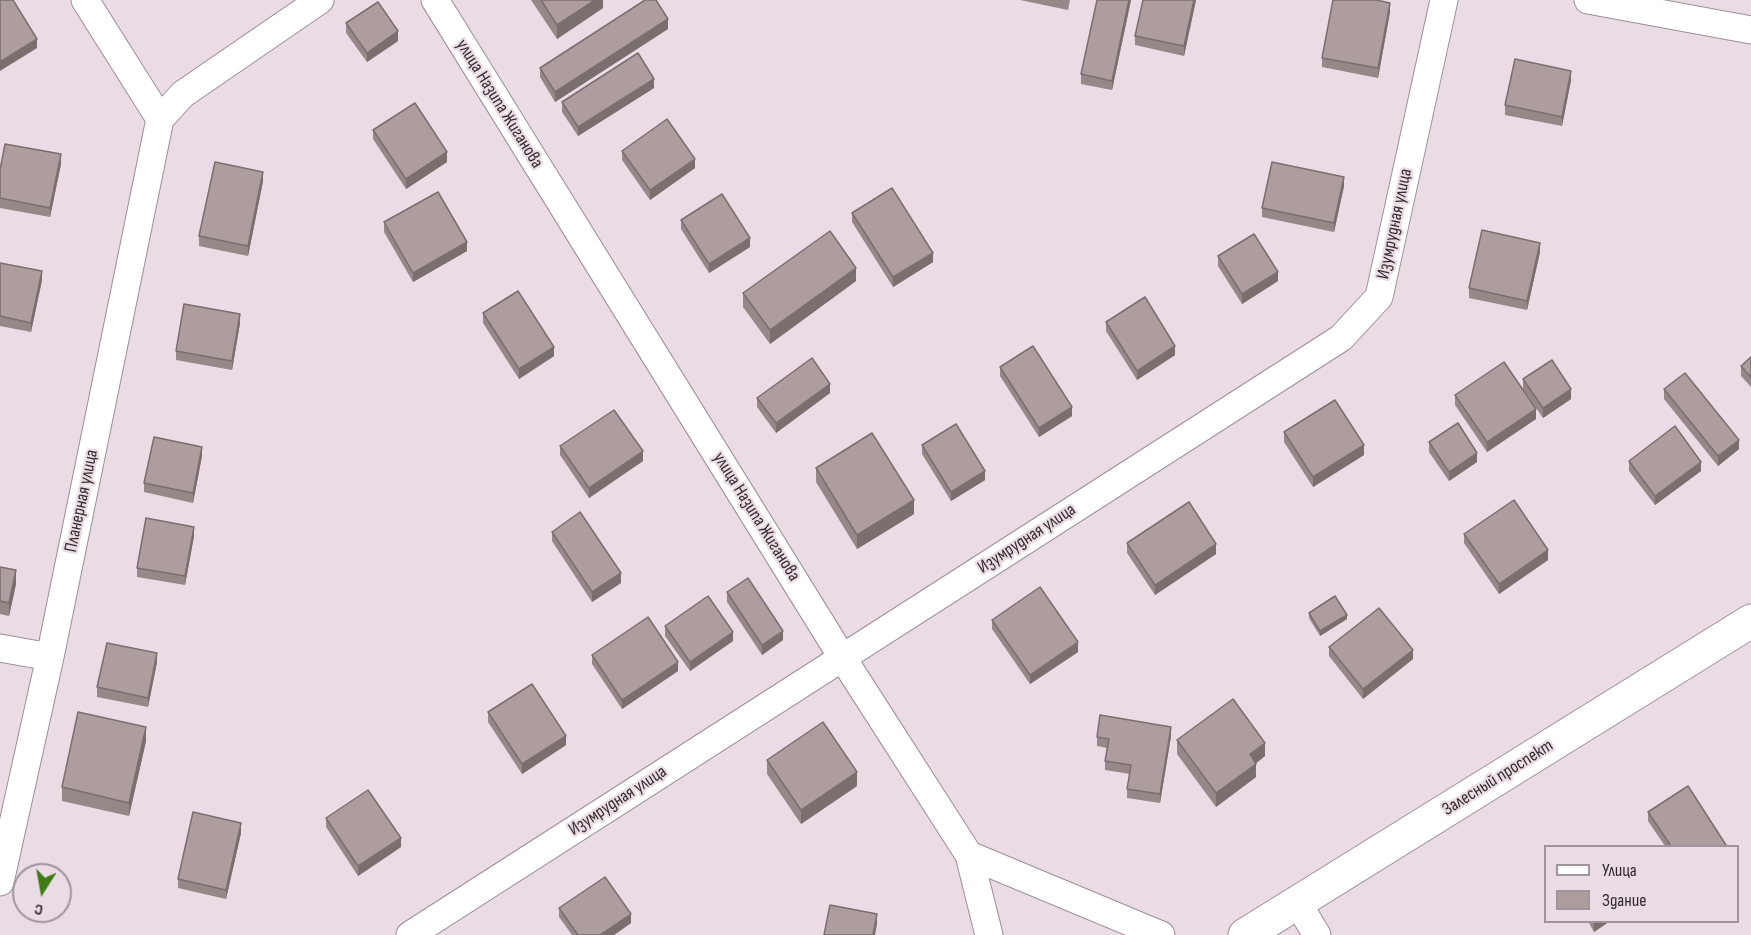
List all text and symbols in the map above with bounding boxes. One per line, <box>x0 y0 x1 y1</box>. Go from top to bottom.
street label: улица Назипа Жиганова <box>451 36 547 172</box>
street label: Изумрудная улица <box>1373 167 1417 281</box>
street label: Планерная улица <box>61 448 103 554</box>
street label: улица Назипа Жиганова <box>708 449 804 585</box>
street label: Изумрудная улица <box>974 499 1080 579</box>
street label: Залесный проспект <box>1439 735 1557 821</box>
street label: Изумрудная улица <box>565 761 671 841</box>
legend <box>1544 845 1739 923</box>
text: Улица <box>1602 860 1637 881</box>
north arrow <box>12 863 72 923</box>
text: Здание <box>1602 890 1647 911</box>
text: С <box>33 899 45 919</box>

